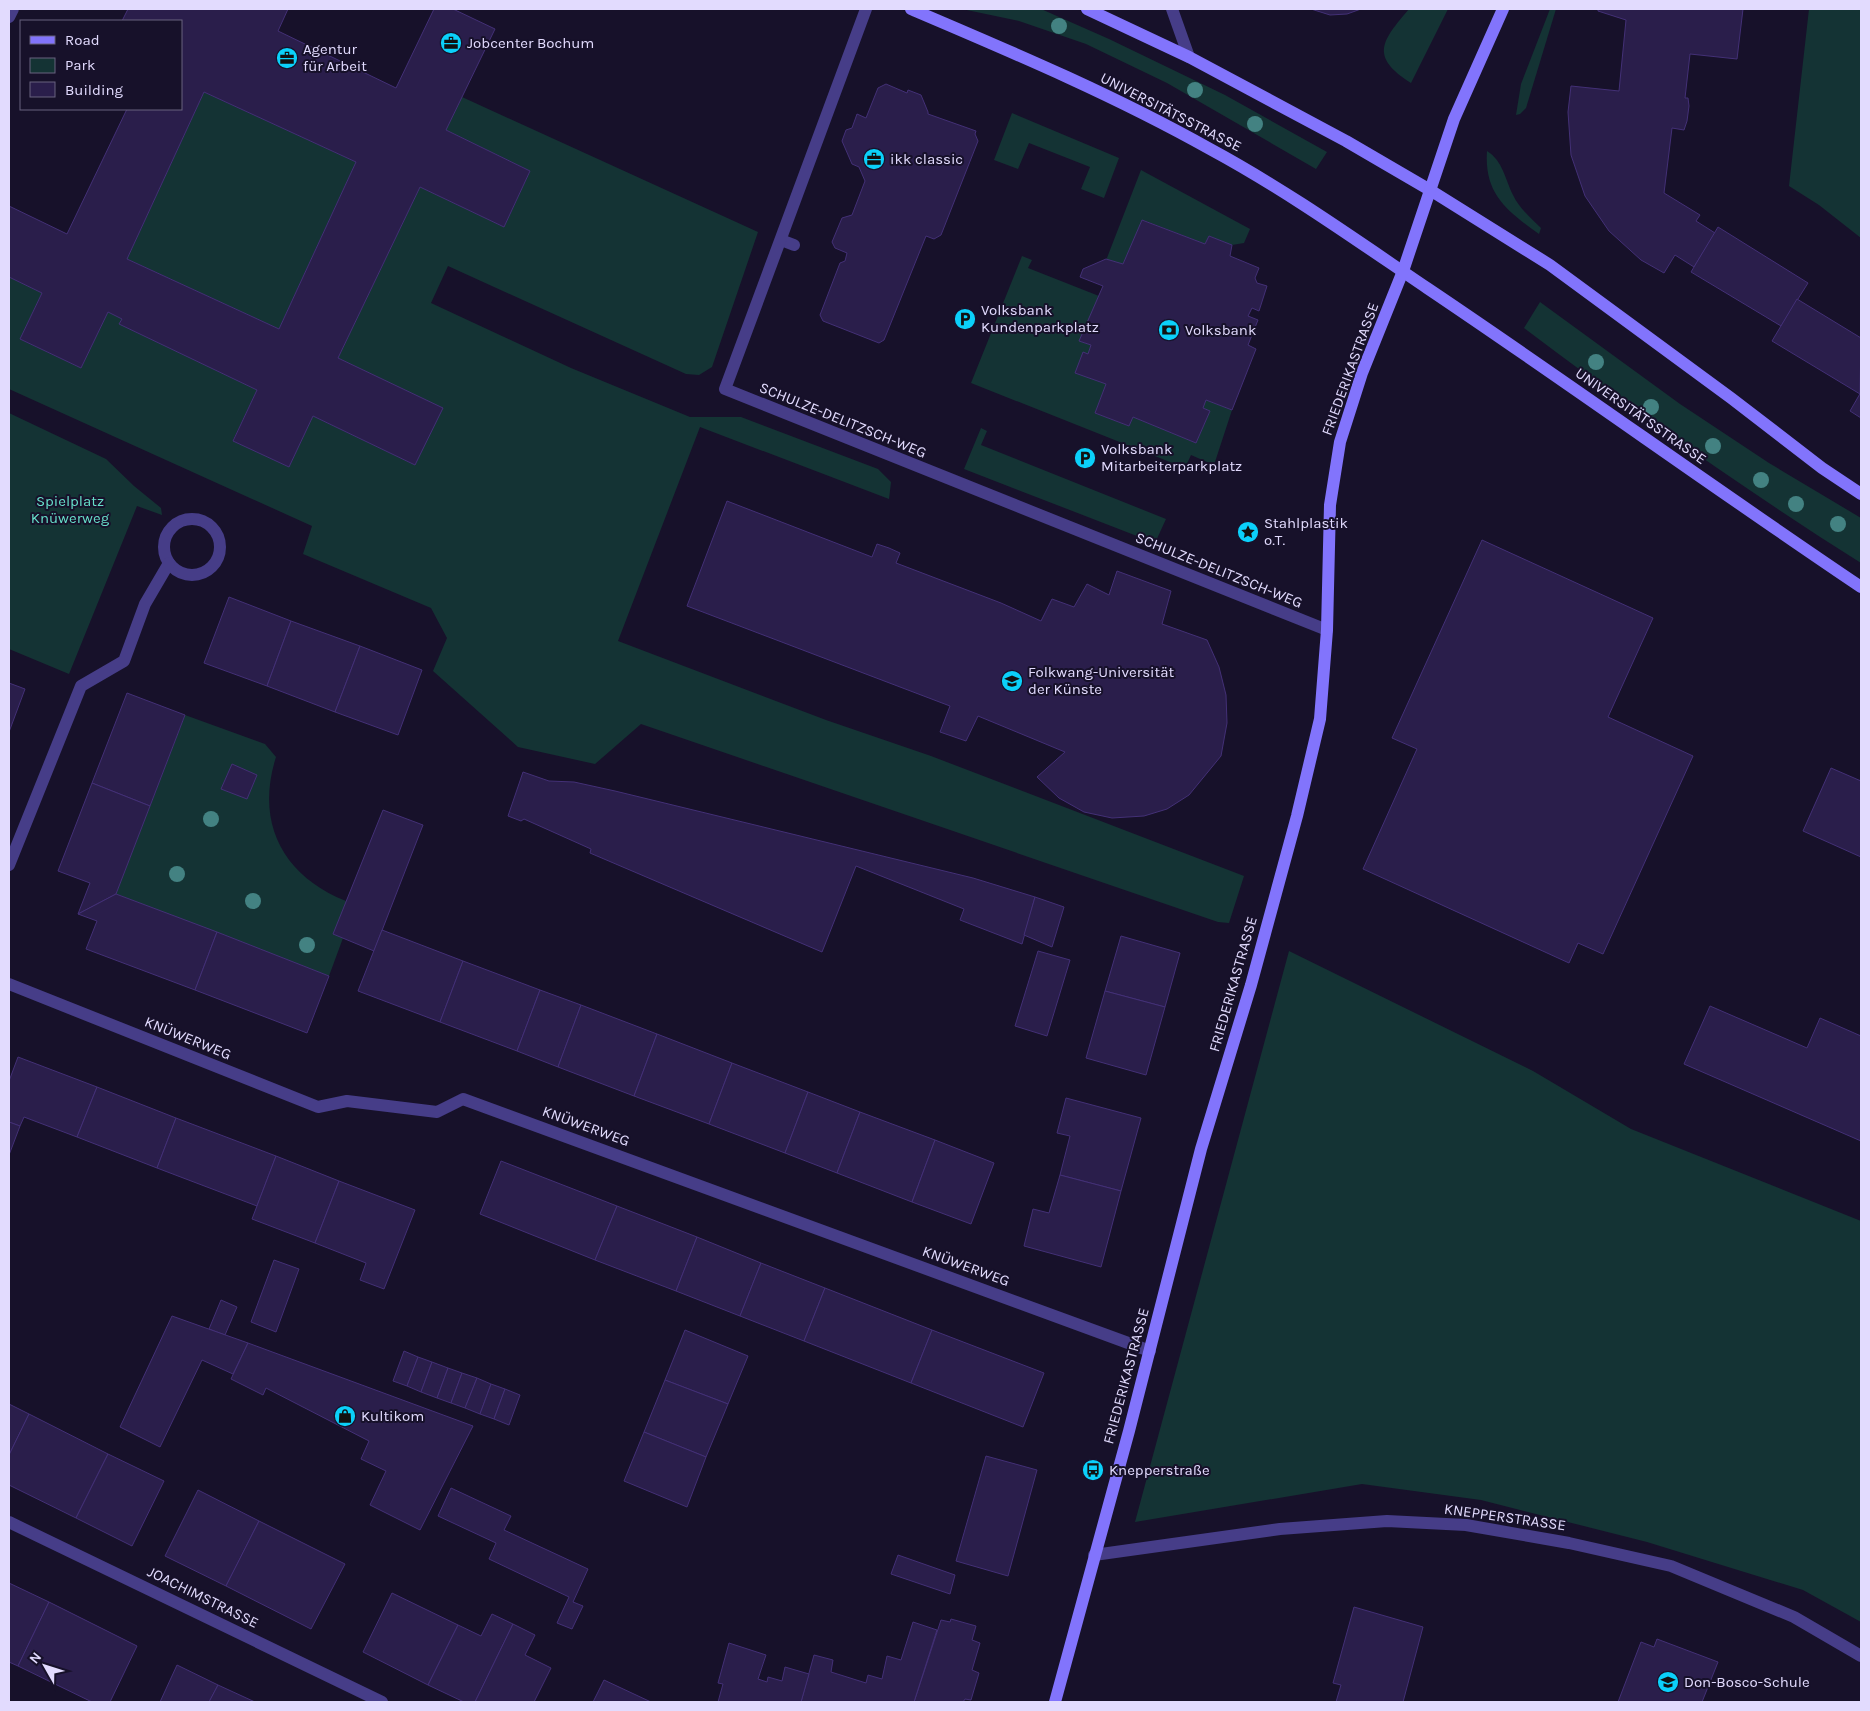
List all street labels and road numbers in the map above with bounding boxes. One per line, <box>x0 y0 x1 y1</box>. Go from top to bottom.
street label: UNIVERSITÄTSSTRASSE <box>1097 69 1245 155</box>
street label: FRIEDERIKASTRASSE <box>1318 300 1382 438</box>
street label: UNIVERSITÄTSSTRASSE <box>1572 364 1710 468</box>
street label: SCHULZE-DELITZSCH-WEG <box>757 378 929 462</box>
street label: SCHULZE-DELITZSCH-WEG <box>1133 528 1305 612</box>
street label: FRIEDERIKASTRASSE <box>1205 914 1261 1054</box>
street label: KNÜWERWEG <box>142 1012 234 1064</box>
street label: KNÜWERWEG <box>540 1102 632 1150</box>
street label: KNÜWERWEG <box>920 1242 1012 1290</box>
street label: FRIEDERIKASTRASSE <box>1099 1306 1153 1446</box>
street label: KNEPPERSTRASSE <box>1443 1500 1567 1534</box>
street label: JOACHIMSTRASSE <box>144 1562 262 1632</box>

